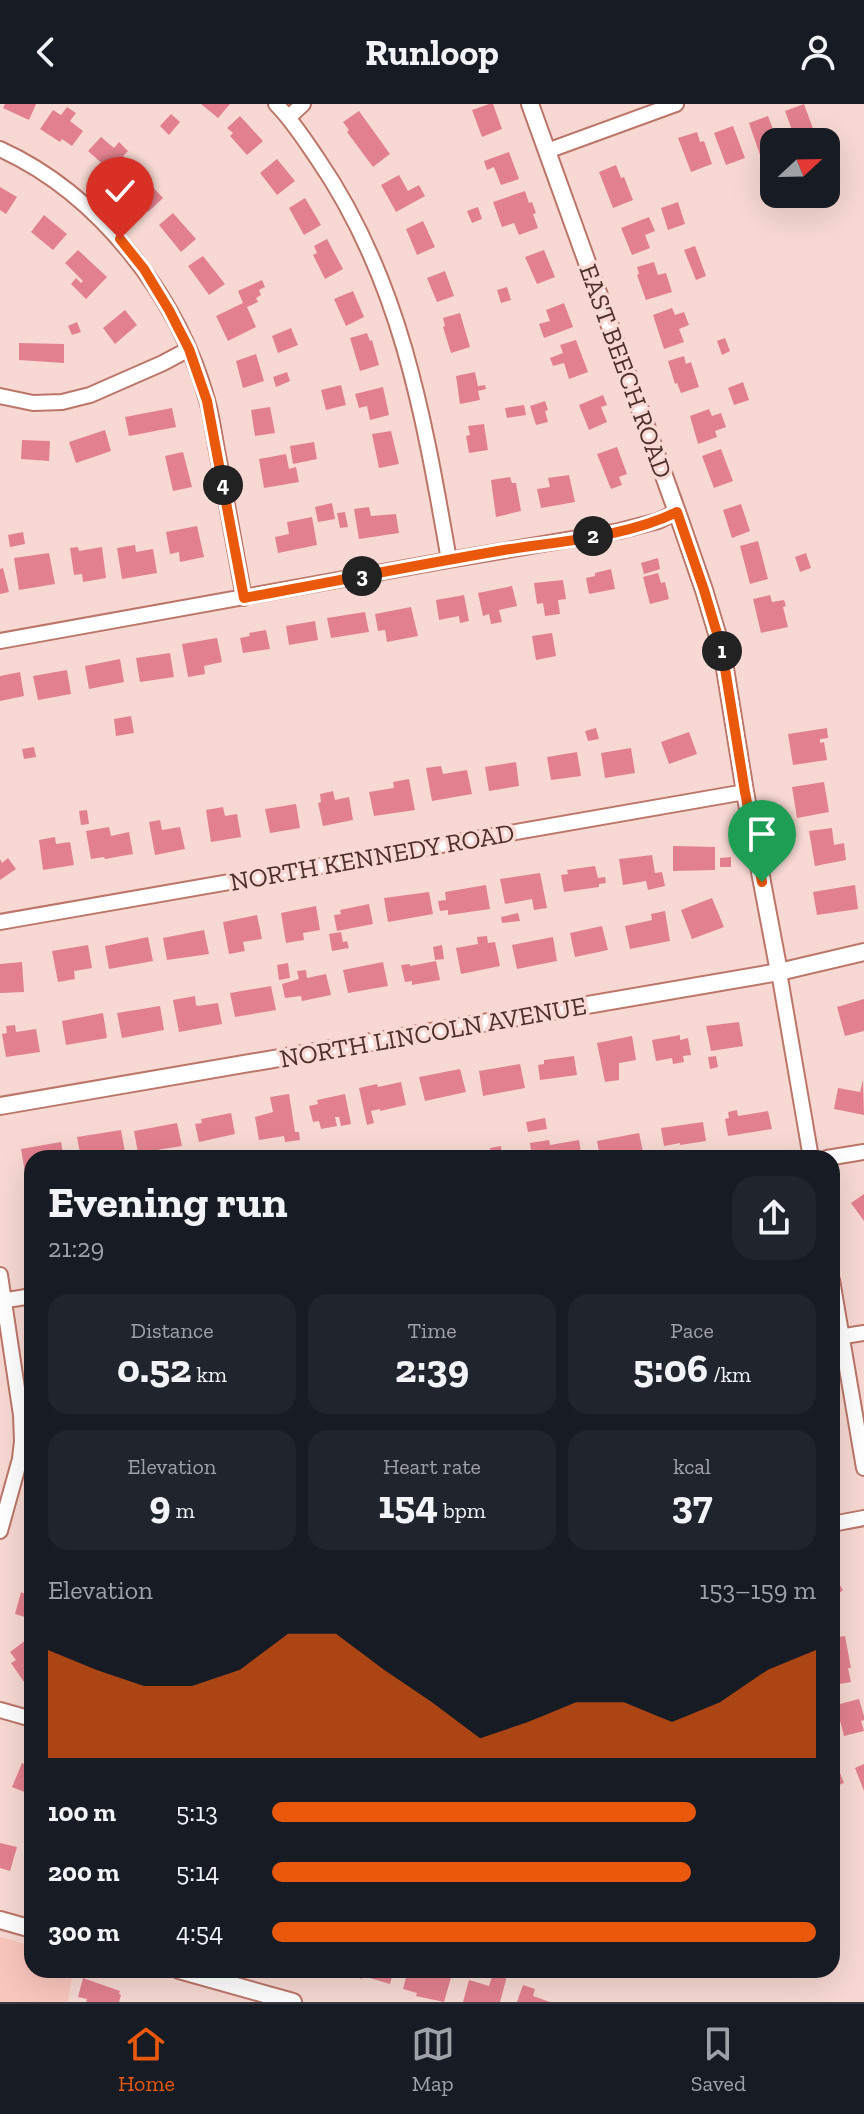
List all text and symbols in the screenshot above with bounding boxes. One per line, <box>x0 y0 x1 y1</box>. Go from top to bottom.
icon: back <box>24 30 68 74</box>
icon: person <box>796 30 840 74</box>
text: Runloop <box>365 31 499 74</box>
north arrow <box>760 128 840 208</box>
map controls <box>760 128 840 208</box>
pin <box>86 157 154 239</box>
icon: check <box>98 169 142 213</box>
street label: EAST BEECH ROAD <box>572 260 680 482</box>
pin: 4 <box>203 465 243 505</box>
text: 4 <box>217 471 229 498</box>
pin: 2 <box>573 516 613 556</box>
text: 2 <box>587 522 599 549</box>
pin: 3 <box>342 556 382 596</box>
text: 3 <box>356 562 368 589</box>
pin: 1 <box>702 631 742 671</box>
text: 1 <box>718 637 726 664</box>
pin <box>728 800 796 882</box>
icon: arrive <box>740 812 784 856</box>
street label: NORTH KENNEDY ROAD <box>227 816 517 898</box>
street label: NORTH LINCOLN AVENUE <box>277 989 589 1075</box>
text: Evening run <box>48 1175 288 1228</box>
button: share <box>732 1176 816 1260</box>
text: 21:29 <box>48 1232 104 1264</box>
text: Distance <box>130 1317 214 1344</box>
text: Time <box>407 1317 457 1344</box>
text: Pace <box>670 1317 714 1344</box>
text: 0.52 <box>117 1344 192 1392</box>
text: 2:39 <box>395 1344 469 1392</box>
text: 5:06 <box>633 1344 708 1392</box>
text: km <box>192 1361 227 1388</box>
text: /km <box>708 1361 751 1388</box>
text: Elevation <box>128 1453 216 1480</box>
text: Heart rate <box>383 1453 481 1480</box>
text: kcal <box>673 1453 711 1480</box>
text: 9 <box>149 1480 171 1528</box>
text: 154 <box>378 1480 438 1528</box>
text: 37 <box>671 1480 713 1528</box>
text: m <box>171 1497 195 1524</box>
text: bpm <box>438 1497 486 1524</box>
text: Elevation <box>48 1574 153 1606</box>
text: 153–159 m <box>699 1574 816 1606</box>
text: 100 m <box>48 1796 116 1828</box>
text: 5:13 <box>176 1796 218 1828</box>
text: 200 m <box>48 1856 120 1888</box>
text: 5:14 <box>176 1856 219 1888</box>
text: 300 m <box>48 1916 119 1948</box>
text: 4:54 <box>176 1916 223 1948</box>
tab: Home <box>118 2022 175 2097</box>
tab: Map <box>411 2022 455 2097</box>
tab: Saved <box>691 2022 746 2097</box>

